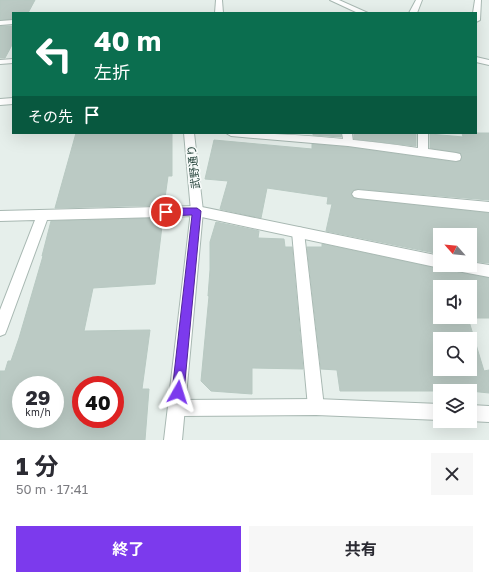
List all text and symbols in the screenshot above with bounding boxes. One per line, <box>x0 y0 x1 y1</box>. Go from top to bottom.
text: 40 m <box>94 24 161 57</box>
icon: left <box>28 28 80 80</box>
text: 左折 <box>94 61 130 83</box>
icon: arrive <box>81 104 103 126</box>
text: その先 <box>28 107 73 125</box>
street label: 武野通り <box>184 144 202 190</box>
pin <box>149 195 183 229</box>
icon: arrive <box>155 201 177 223</box>
north arrow <box>433 228 477 272</box>
map controls <box>433 228 477 428</box>
button: sound <box>433 280 477 324</box>
button: search <box>433 332 477 376</box>
position arrow <box>157 371 199 413</box>
speed limit sign: 40 <box>72 376 124 428</box>
button: layers <box>433 384 477 428</box>
text: 29 <box>26 385 50 409</box>
text: km/h <box>25 406 51 418</box>
text: 1 分 <box>16 451 58 480</box>
button: close <box>431 453 473 495</box>
text: 50 m · 17:41 <box>16 481 88 497</box>
button: 終了 <box>16 526 241 572</box>
button: 共有 <box>249 526 473 572</box>

